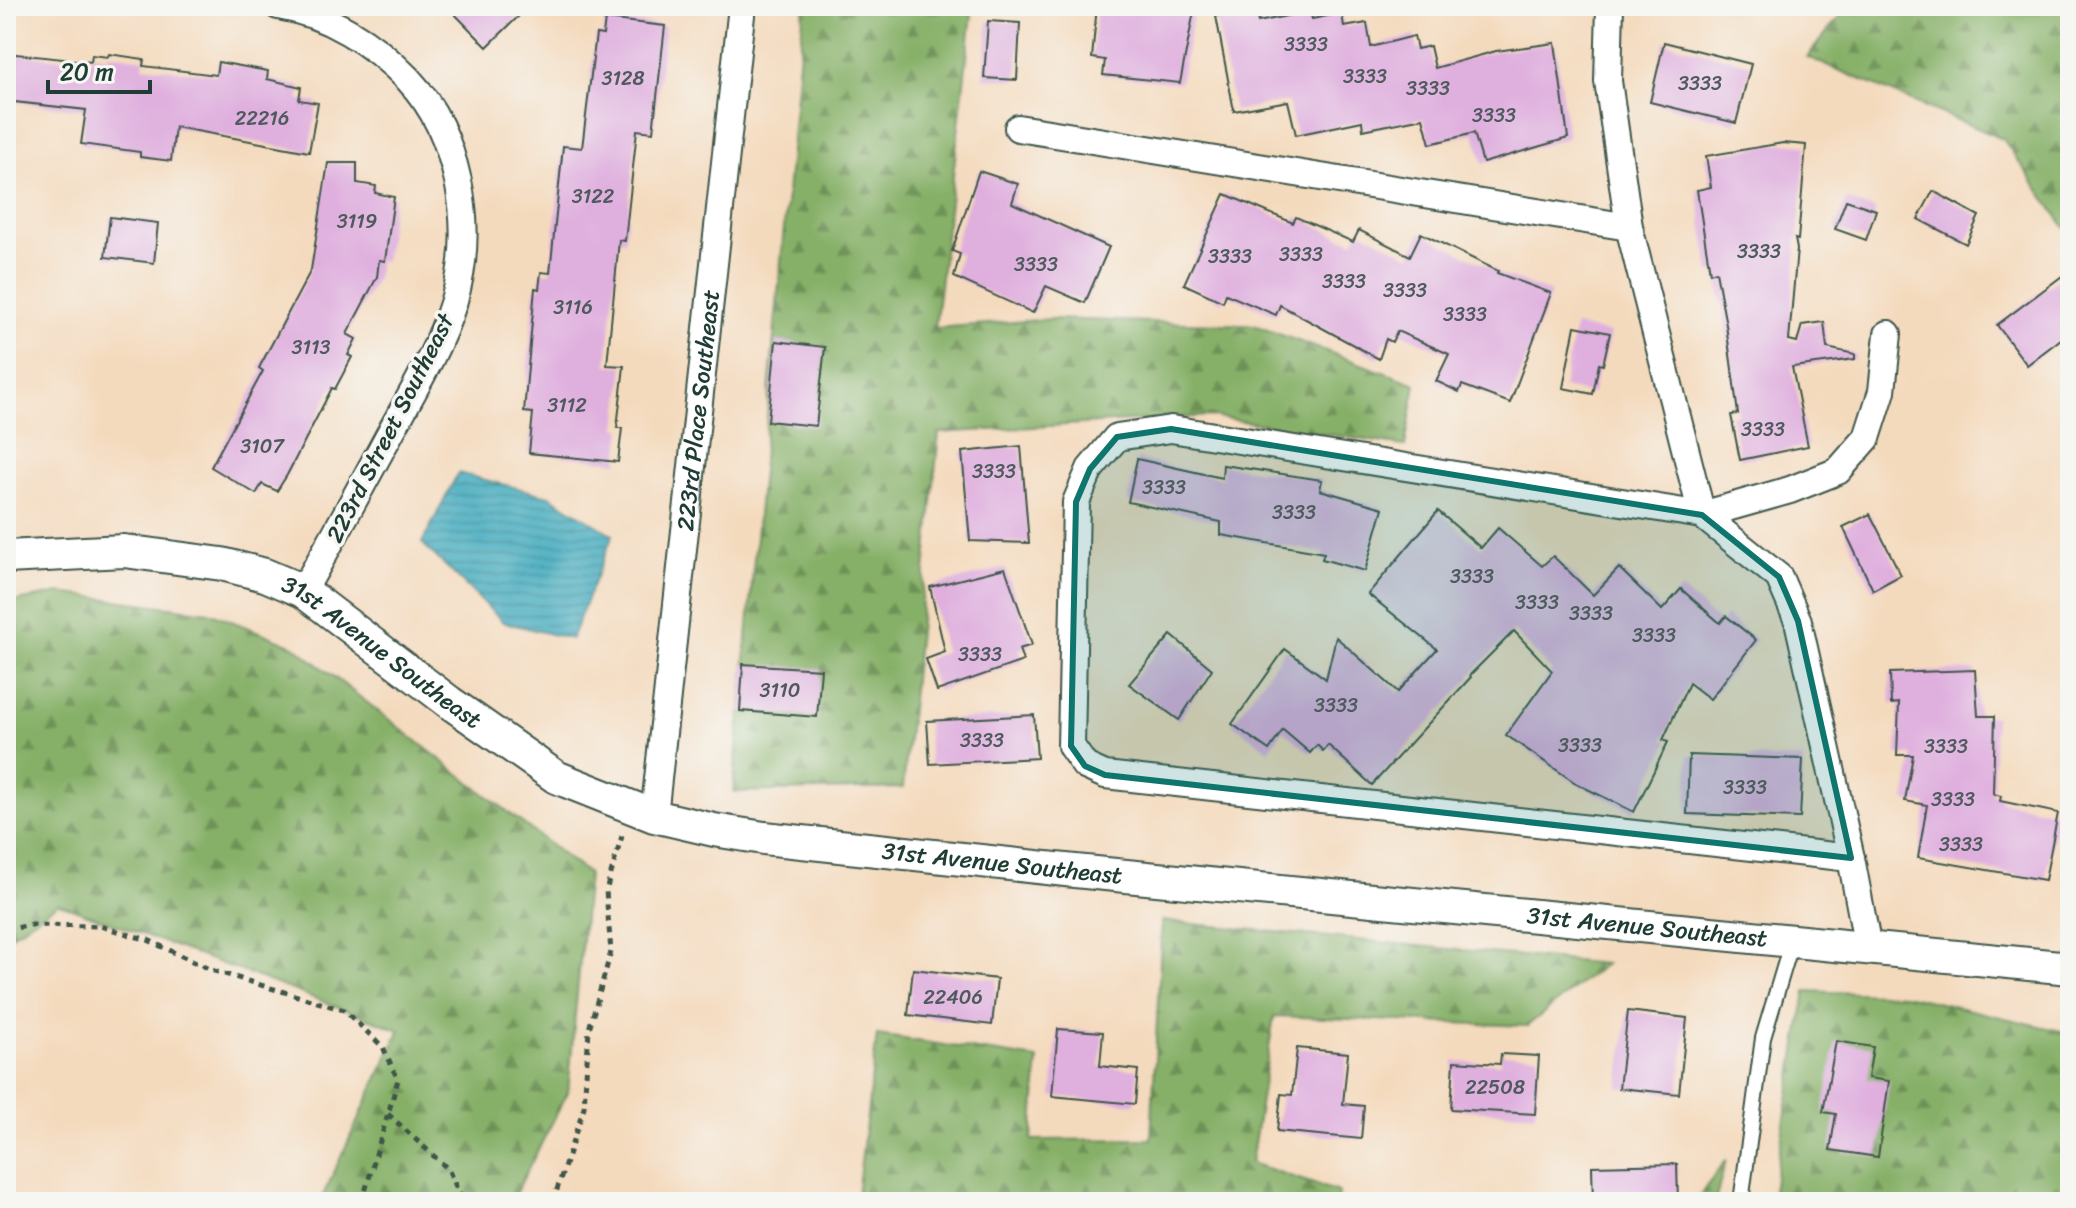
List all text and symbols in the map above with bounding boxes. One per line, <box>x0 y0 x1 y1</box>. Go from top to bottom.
house number: 3333 <box>1284 27 1328 62</box>
scale bar <box>48 44 150 94</box>
text: 20 m <box>60 51 114 93</box>
house number: 3333 <box>1343 59 1387 94</box>
house number: 3128 <box>601 61 645 96</box>
house number: 3333 <box>1678 66 1722 101</box>
house number: 3333 <box>1406 71 1450 106</box>
house number: 3333 <box>1472 98 1516 133</box>
house number: 22216 <box>235 101 289 136</box>
house number: 3122 <box>572 179 615 214</box>
house number: 3119 <box>337 204 377 239</box>
house number: 3333 <box>1737 234 1781 269</box>
house number: 3333 <box>1279 237 1323 272</box>
house number: 3333 <box>1208 239 1252 274</box>
house number: 3333 <box>1014 247 1058 282</box>
house number: 3333 <box>1322 264 1366 299</box>
house number: 3333 <box>1383 273 1427 308</box>
street label: 223rd Place Southeast <box>664 288 732 533</box>
house number: 3116 <box>553 290 593 325</box>
house number: 3333 <box>1443 297 1487 332</box>
street label: 223rd Street Southeast <box>314 305 467 550</box>
house number: 3113 <box>291 330 331 365</box>
house number: 3112 <box>547 388 587 423</box>
house number: 3333 <box>1741 412 1785 447</box>
house number: 3107 <box>240 429 285 464</box>
house number: 3333 <box>972 454 1016 489</box>
house number: 3333 <box>1142 470 1186 505</box>
house number: 3333 <box>1272 495 1316 530</box>
house number: 3333 <box>1450 559 1494 594</box>
street label: 31st Avenue Southeast <box>275 563 491 740</box>
house number: 3333 <box>1515 585 1559 620</box>
house number: 3333 <box>1569 596 1613 631</box>
house number: 3333 <box>1632 618 1676 653</box>
house number: 3333 <box>958 637 1002 672</box>
house number: 3110 <box>760 673 800 708</box>
house number: 3333 <box>1314 688 1358 723</box>
house number: 3333 <box>960 723 1004 758</box>
house number: 3333 <box>1558 728 1602 763</box>
house number: 3333 <box>1924 729 1968 764</box>
house number: 3333 <box>1723 770 1767 805</box>
house number: 3333 <box>1931 782 1975 817</box>
house number: 3333 <box>1939 827 1983 862</box>
street label: 31st Avenue Southeast <box>880 830 1124 897</box>
street label: 31st Avenue Southeast <box>1525 894 1769 959</box>
house number: 22406 <box>923 980 983 1015</box>
house number: 22508 <box>1465 1070 1525 1105</box>

